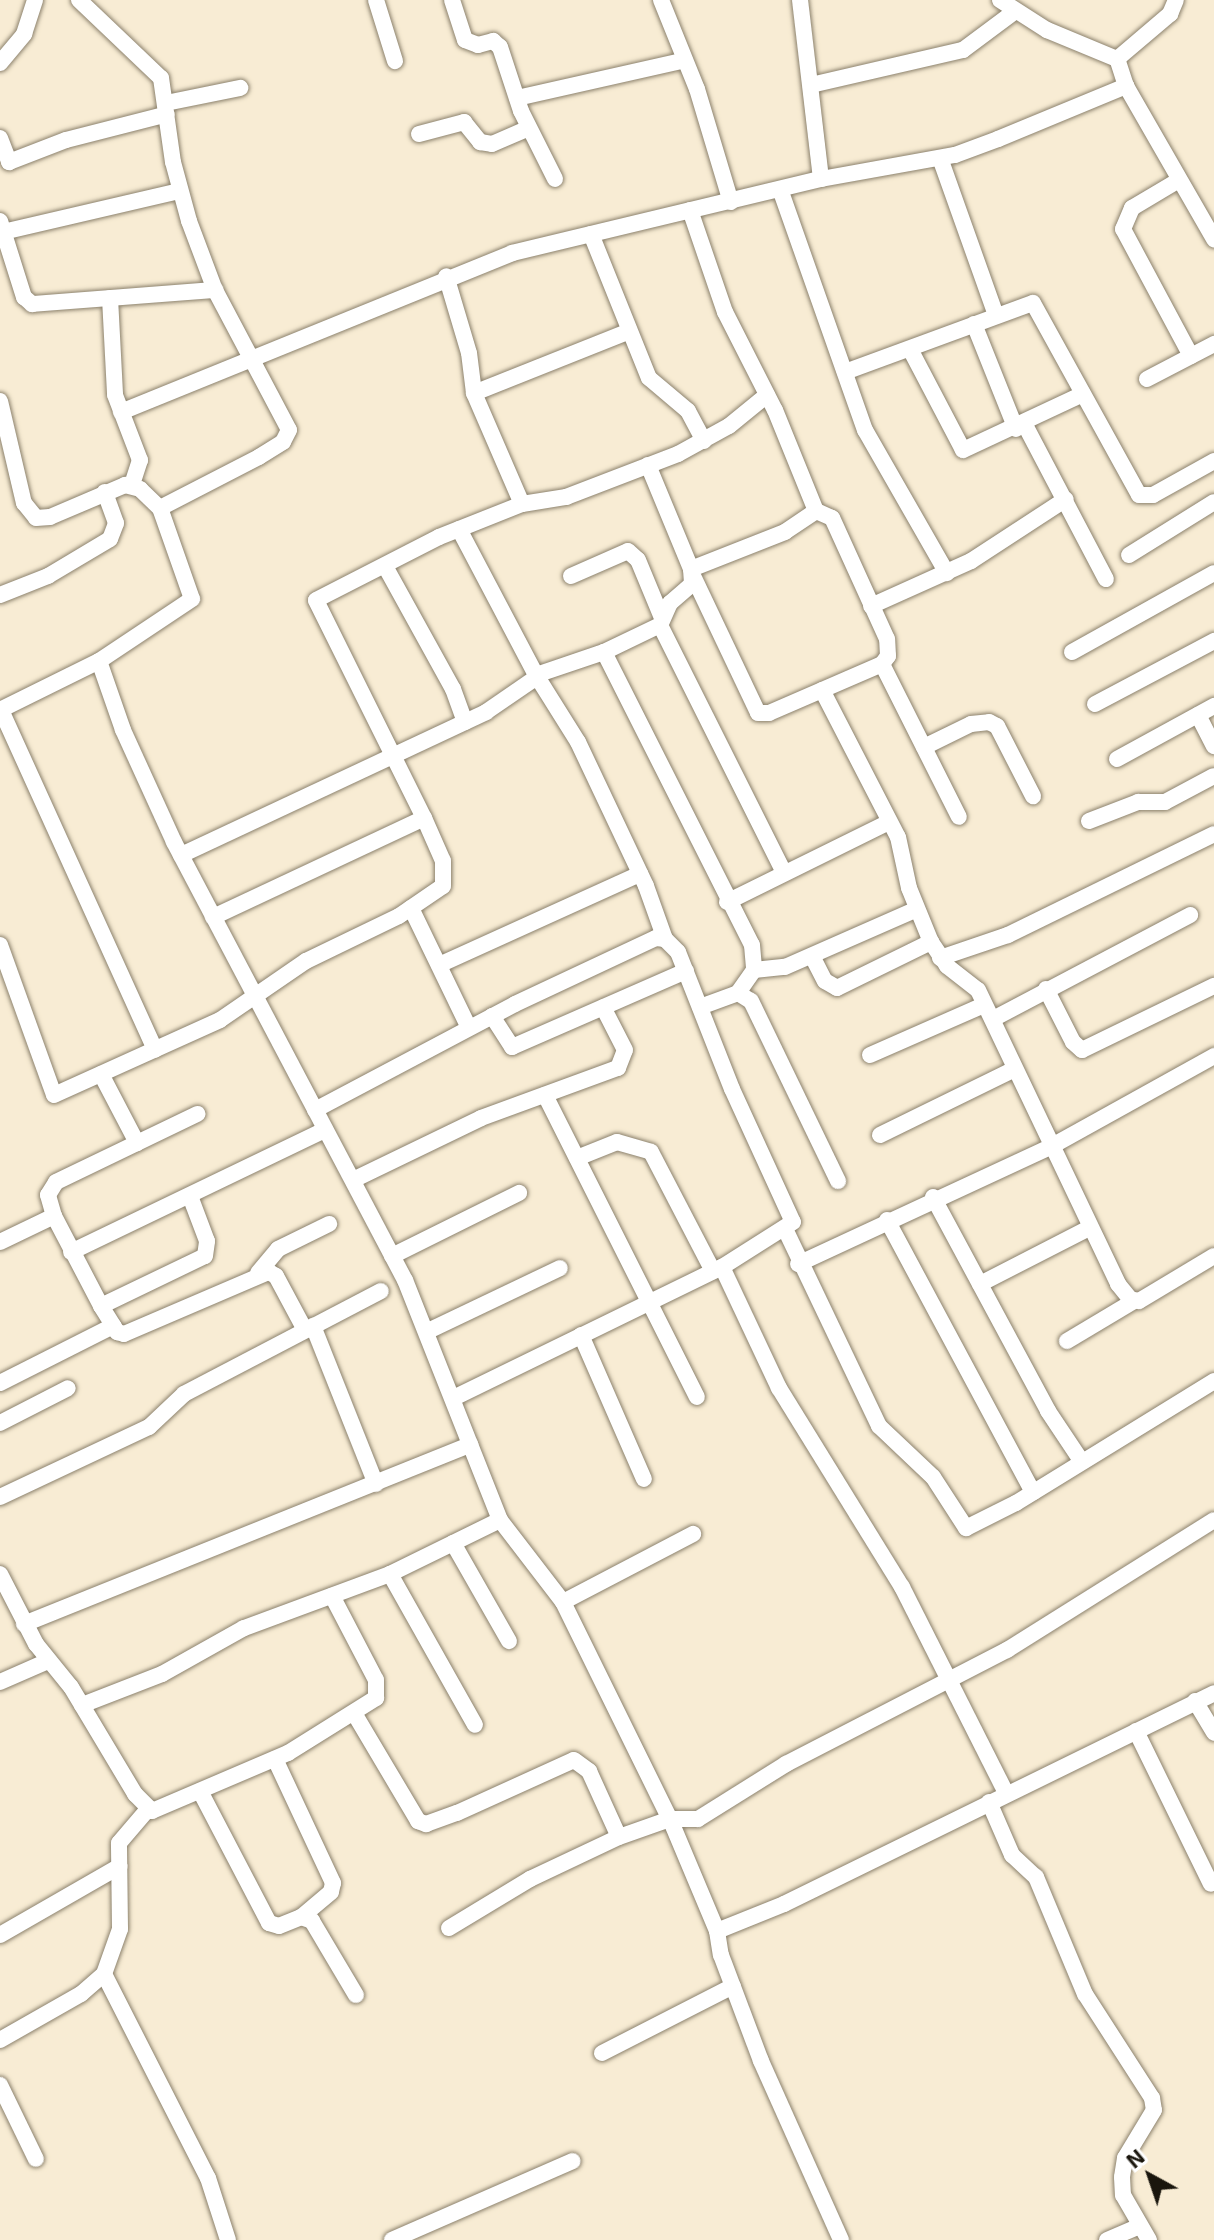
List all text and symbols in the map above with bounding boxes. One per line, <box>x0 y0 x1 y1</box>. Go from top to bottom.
north arrow <box>1110 2136 1190 2216</box>
text: N <box>1120 2143 1149 2173</box>

